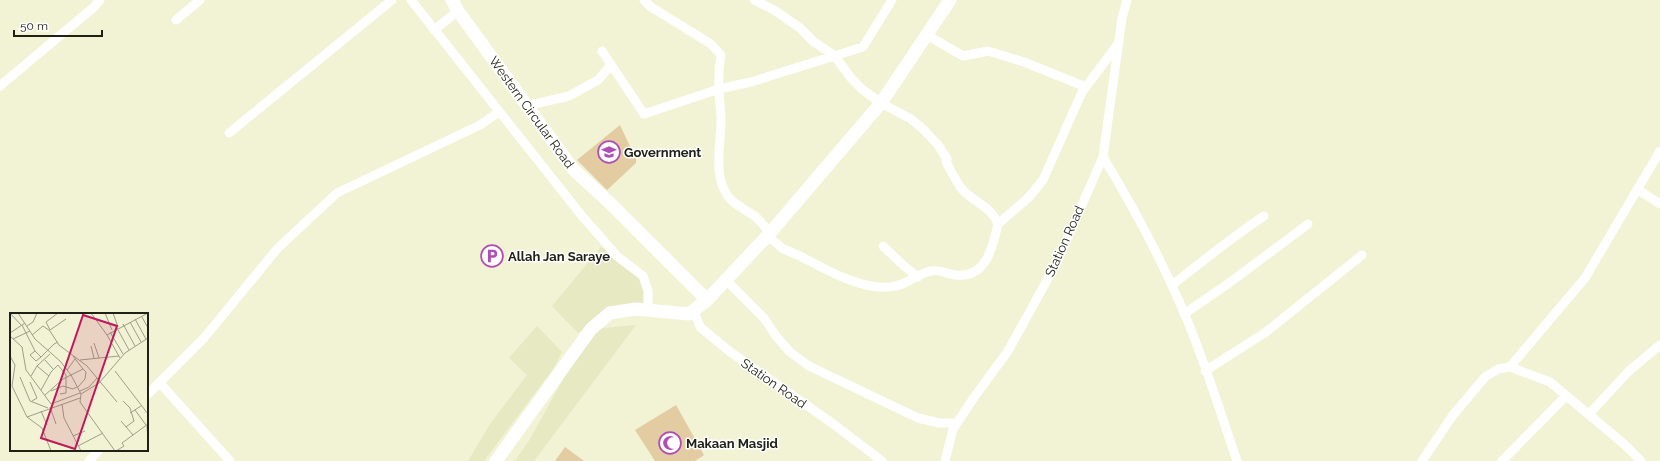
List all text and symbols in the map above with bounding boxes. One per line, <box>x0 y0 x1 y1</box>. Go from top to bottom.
scale bar <box>14 12 102 38</box>
text: 50 m <box>20 19 48 33</box>
street label: Western Circular Road <box>486 54 577 171</box>
school or university icon: Government <box>596 139 622 165</box>
place label: Government <box>624 145 701 160</box>
street label: Station Road <box>1042 203 1087 279</box>
parking icon: Allah Jan Saraye <box>479 243 505 269</box>
place label: Allah Jan Saraye <box>508 249 610 264</box>
inset map <box>10 313 148 451</box>
street label: Station Road <box>738 355 809 411</box>
mosque icon: Makaan Masjid <box>657 430 683 456</box>
place label: Makaan Masjid <box>686 436 778 451</box>

